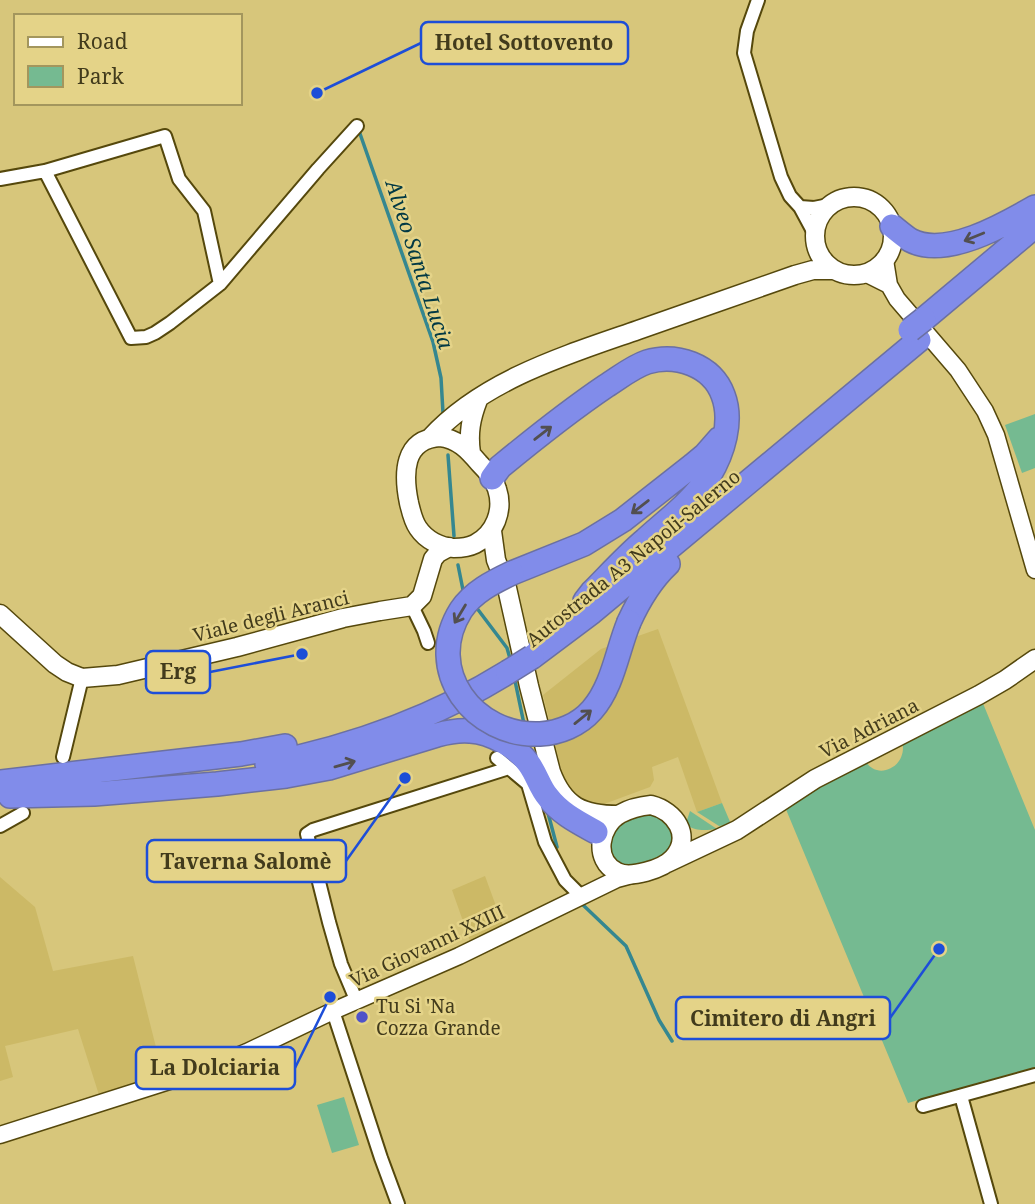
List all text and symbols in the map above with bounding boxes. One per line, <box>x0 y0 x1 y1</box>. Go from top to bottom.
legend <box>14 14 242 105</box>
callout: Hotel Sottovento <box>421 22 628 64</box>
text: Road <box>77 27 128 55</box>
text: Hotel Sottovento <box>435 28 613 56</box>
text: Park <box>77 62 124 90</box>
water label: Alveo Santa Lucia <box>379 174 461 353</box>
one-way arrow <box>963 231 985 244</box>
one-way arrow <box>533 426 552 441</box>
street label: Autostrada A3 Napoli-Salerno <box>521 463 745 653</box>
one-way arrow <box>631 500 649 515</box>
street label: Viale degli Aranci <box>190 584 352 648</box>
one-way arrow <box>453 604 467 624</box>
callout: Erg <box>146 651 210 693</box>
text: Erg <box>160 657 196 685</box>
street label: Via Adriana <box>815 692 923 764</box>
one-way arrow <box>574 709 592 724</box>
one-way arrow <box>334 756 356 769</box>
callout: Taverna Salomè <box>147 840 346 882</box>
text: Taverna Salomè <box>160 847 332 875</box>
street label: Via Giovanni XXIII <box>345 899 509 993</box>
place label: Tu Si 'Na Cozza Grande <box>376 993 501 1041</box>
callout: Cimitero di Angri <box>676 997 890 1039</box>
text: Cimitero di Angri <box>690 1004 877 1032</box>
marker: Tu Si 'Na Cozza Grande <box>354 1009 370 1025</box>
callout: La Dolciaria <box>136 1047 295 1089</box>
text: La Dolciaria <box>150 1053 280 1081</box>

